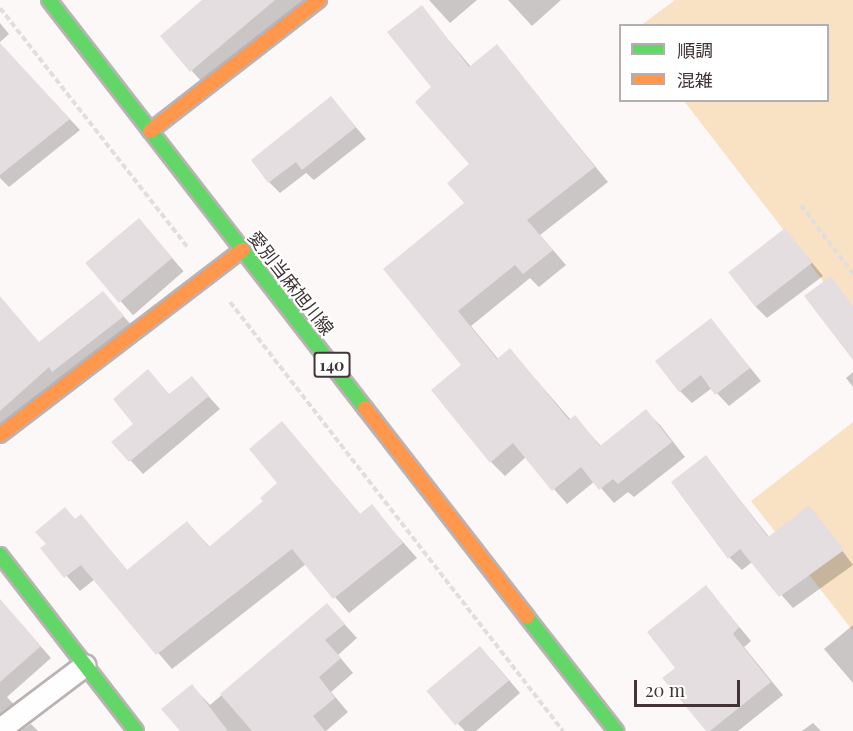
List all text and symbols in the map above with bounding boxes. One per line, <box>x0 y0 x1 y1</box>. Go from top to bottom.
legend <box>619 24 829 102</box>
text: 順調 <box>677 38 713 62</box>
text: 混雑 <box>677 68 713 92</box>
street label: 愛別当麻旭川線 <box>244 227 338 339</box>
road number: 140 <box>312 352 352 378</box>
scale bar <box>637 668 744 706</box>
text: 20 m <box>645 678 685 702</box>

